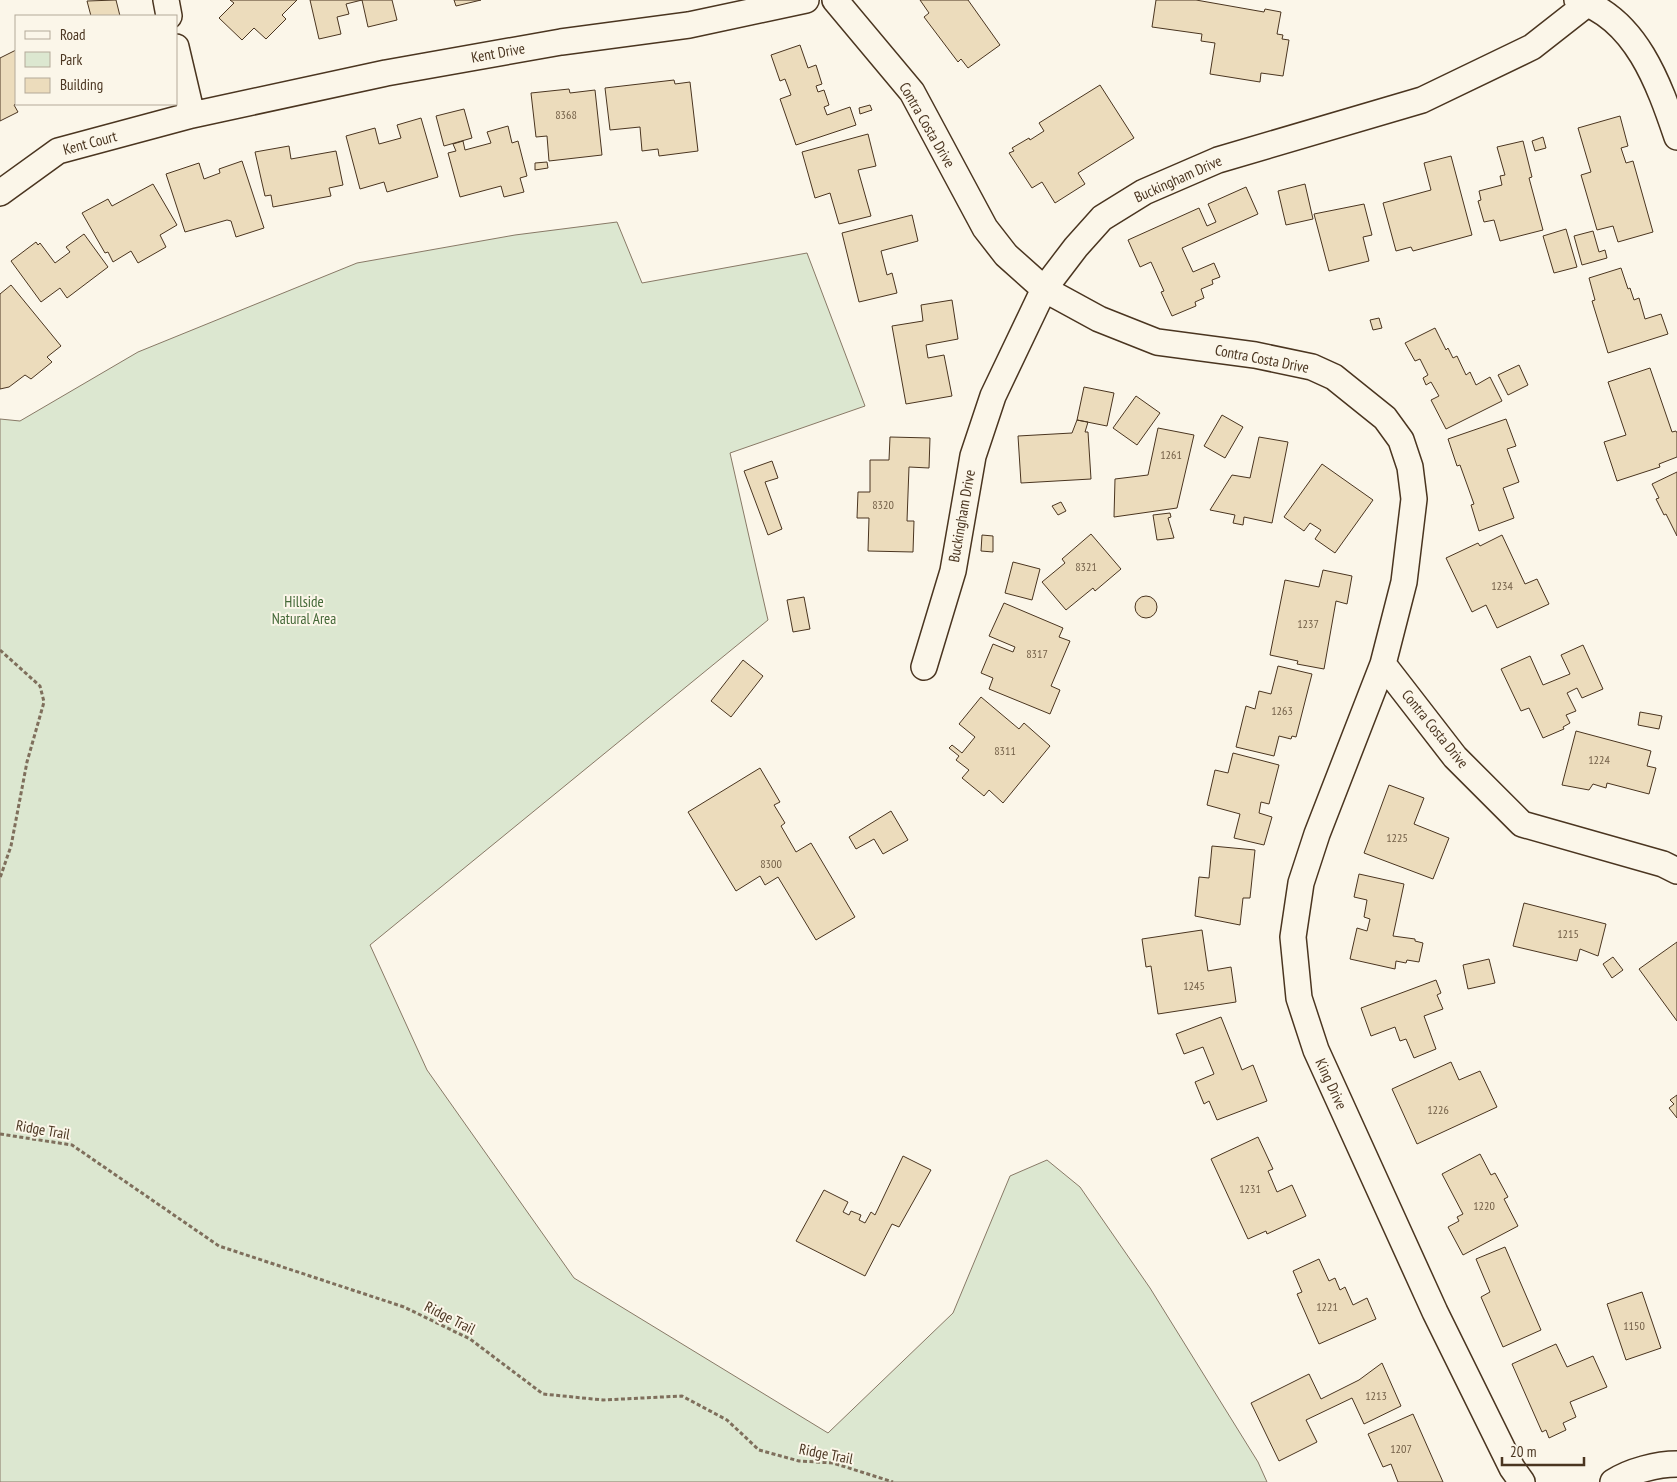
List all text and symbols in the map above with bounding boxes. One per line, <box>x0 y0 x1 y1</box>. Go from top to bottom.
legend <box>15 15 178 105</box>
text: Road <box>60 25 86 44</box>
street label: Kent Drive <box>470 38 526 67</box>
text: Park <box>60 50 82 69</box>
text: Building <box>60 75 103 94</box>
street label: Contra Costa Drive <box>895 79 960 171</box>
house number: 8368 <box>555 107 577 122</box>
street label: Kent Court <box>61 126 119 159</box>
street label: Buckingham Drive <box>1131 151 1225 206</box>
street label: Contra Costa Drive <box>1213 340 1311 377</box>
house number: 1261 <box>1160 447 1182 462</box>
street label: Buckingham Drive <box>944 468 979 564</box>
house number: 8320 <box>872 497 894 512</box>
house number: 8321 <box>1075 559 1097 574</box>
house number: 1234 <box>1491 578 1513 593</box>
park label: Hillside Natural Area <box>272 592 336 628</box>
house number: 1237 <box>1297 616 1319 631</box>
house number: 8317 <box>1026 646 1048 661</box>
street label: Contra Costa Drive <box>1398 686 1473 772</box>
house number: 1263 <box>1271 703 1293 718</box>
house number: 8311 <box>994 743 1016 758</box>
house number: 1224 <box>1588 752 1610 767</box>
house number: 1225 <box>1386 830 1408 845</box>
house number: 8300 <box>760 856 782 871</box>
house number: 1215 <box>1557 926 1579 941</box>
house number: 1245 <box>1183 978 1205 993</box>
street label: King Drive <box>1311 1055 1352 1112</box>
house number: 1226 <box>1427 1102 1449 1117</box>
street label: Ridge Trail <box>14 1115 72 1144</box>
house number: 1231 <box>1239 1181 1261 1196</box>
house number: 1220 <box>1473 1198 1495 1213</box>
street label: Ridge Trail <box>422 1297 479 1339</box>
house number: 1221 <box>1316 1299 1338 1314</box>
house number: 1150 <box>1623 1318 1645 1333</box>
house number: 1213 <box>1365 1388 1387 1403</box>
scale bar <box>1502 1434 1584 1466</box>
street label: Ridge Trail <box>797 1439 855 1468</box>
house number: 1207 <box>1390 1441 1412 1456</box>
text: 20 m <box>1510 1442 1536 1461</box>

